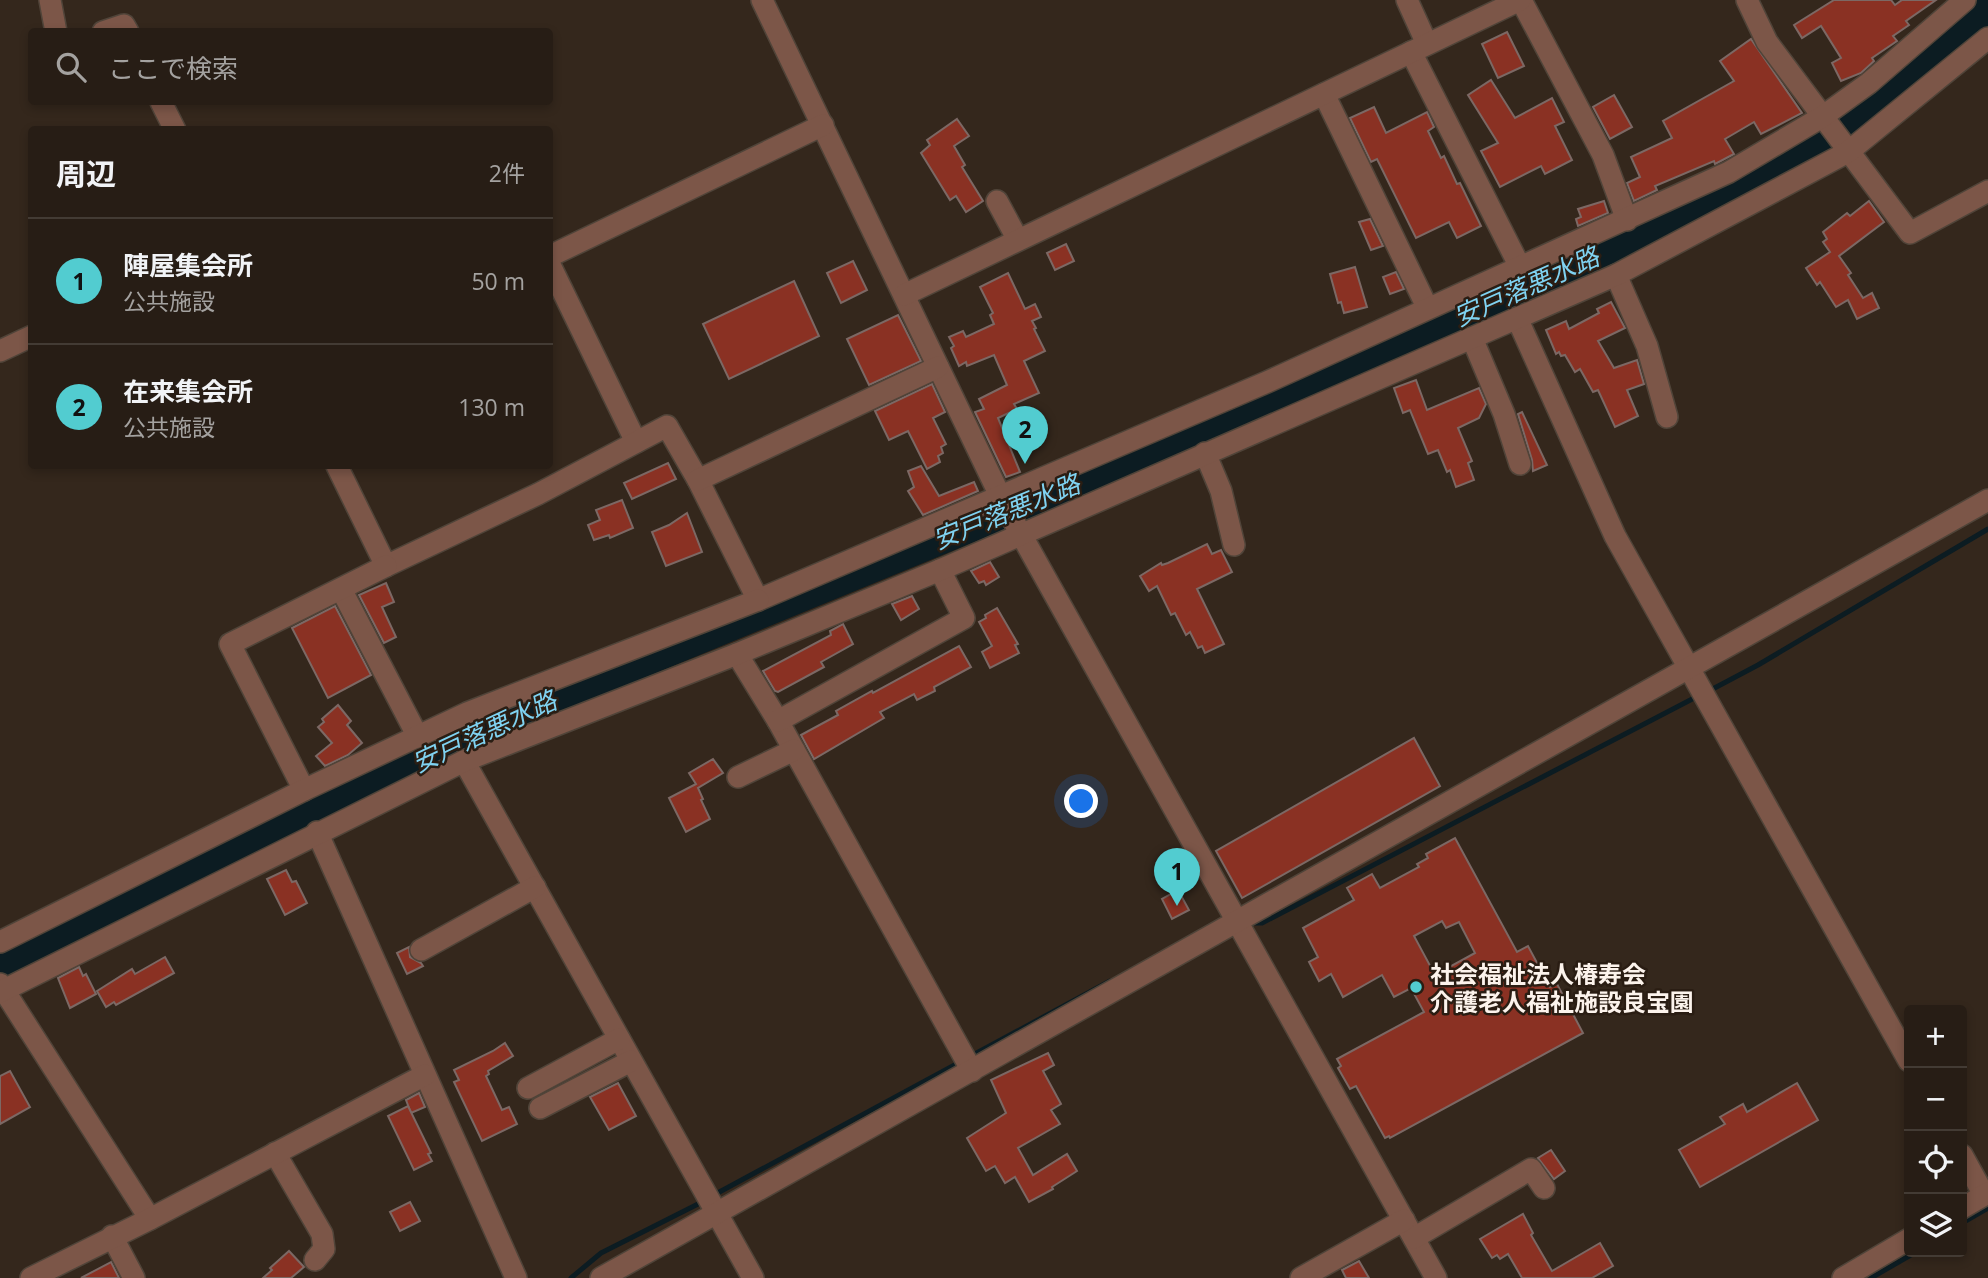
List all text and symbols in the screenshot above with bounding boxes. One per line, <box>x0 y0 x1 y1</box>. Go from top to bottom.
search box <box>28 28 553 105</box>
icon: search <box>52 48 90 86</box>
text: ここで検索 <box>108 50 238 86</box>
text: 周辺 <box>56 153 116 194</box>
text: 2件 <box>489 157 525 189</box>
water label: 安戸落悪水路 <box>1447 237 1606 334</box>
text: 陣屋集会所 <box>123 247 253 283</box>
text: 1 <box>72 265 86 297</box>
text: 50 m <box>471 265 525 297</box>
text: 公共施設 <box>123 285 215 317</box>
text: 在来集会所 <box>123 373 253 409</box>
text: 2 <box>72 391 86 423</box>
text: 130 m <box>458 391 525 423</box>
pin: 2 <box>1002 406 1048 464</box>
text: 公共施設 <box>123 411 215 443</box>
water label: 安戸落悪水路 <box>927 464 1087 557</box>
water label: 安戸落悪水路 <box>406 681 564 780</box>
your location <box>1064 784 1098 818</box>
pin: 1 <box>1154 848 1200 906</box>
place label: 社会福祉法人椿寿会 介護老人福祉施設良宝園 <box>1430 957 1694 1018</box>
marker: 社会福祉法人椿寿会 介護老人福祉施設良宝園 <box>1408 979 1424 995</box>
map controls <box>1904 1005 1967 1257</box>
button: + <box>1904 1005 1967 1068</box>
button: − <box>1904 1068 1967 1131</box>
button: locate <box>1904 1131 1967 1194</box>
button: layers <box>1904 1194 1967 1257</box>

